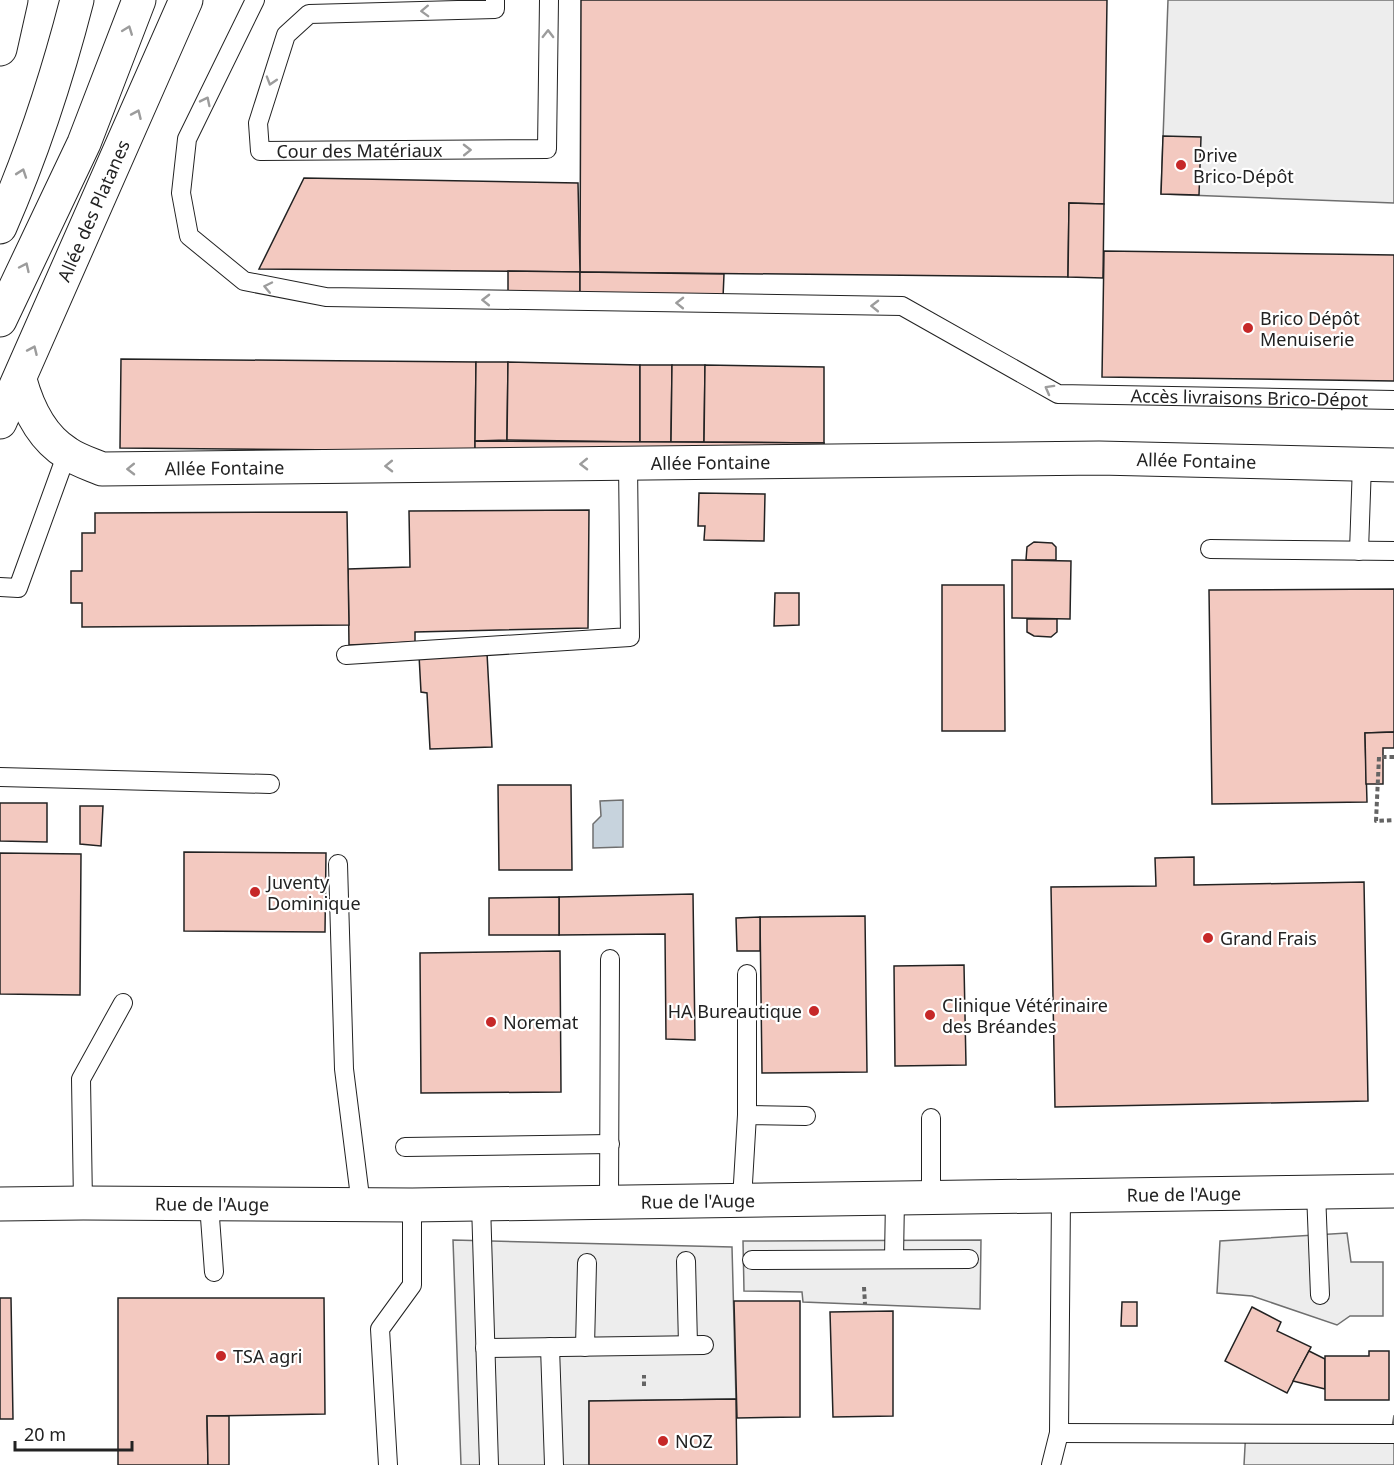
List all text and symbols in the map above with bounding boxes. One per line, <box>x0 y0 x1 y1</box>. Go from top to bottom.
one-way arrow <box>420 5 429 17</box>
one-way arrow <box>120 25 133 36</box>
one-way arrow <box>542 29 554 38</box>
one-way arrow <box>266 75 278 86</box>
one-way arrow <box>199 96 211 107</box>
one-way arrow <box>130 109 142 120</box>
street label: Allée des Platanes <box>51 136 135 285</box>
street label: Cour des Matériaux <box>276 138 443 163</box>
place label: Drive Brico-Dépôt <box>1193 143 1294 188</box>
one-way arrow <box>462 144 471 156</box>
marker: Drive Brico-Dépôt <box>1174 158 1188 172</box>
one-way arrow <box>15 168 27 179</box>
one-way arrow <box>18 262 30 273</box>
one-way arrow <box>264 281 274 294</box>
one-way arrow <box>481 294 490 306</box>
one-way arrow <box>676 297 685 309</box>
one-way arrow <box>871 300 880 312</box>
place label: Brico Dépôt Menuiserie <box>1260 306 1360 351</box>
marker: Brico Dépôt Menuiserie <box>1241 321 1255 335</box>
one-way arrow <box>26 345 38 356</box>
street label: Accès livraisons Brico-Dépot <box>1130 383 1369 412</box>
one-way arrow <box>1045 385 1055 396</box>
street label: Allée Fontaine <box>1136 447 1257 474</box>
street label: Allée Fontaine <box>650 450 770 475</box>
street label: Allée Fontaine <box>165 455 284 480</box>
one-way arrow <box>579 457 588 470</box>
one-way arrow <box>384 460 393 472</box>
one-way arrow <box>126 462 135 475</box>
place label: Juventy Dominique <box>265 870 361 915</box>
marker: Juventy Dominique <box>248 885 262 899</box>
place label: Grand Frais <box>1220 926 1317 950</box>
marker: Grand Frais <box>1201 931 1215 945</box>
place label: Clinique Vétérinaire des Bréandes <box>942 993 1108 1038</box>
place label: HA Bureautique <box>668 999 802 1023</box>
marker: HA Bureautique <box>807 1004 821 1018</box>
marker: Clinique Vétérinaire des Bréandes <box>923 1008 937 1022</box>
place label: Noremat <box>503 1010 579 1034</box>
marker: Noremat <box>484 1015 498 1029</box>
street label: Rue de l'Auge <box>1127 1181 1241 1207</box>
street label: Rue de l'Auge <box>641 1188 755 1214</box>
street label: Rue de l'Auge <box>155 1191 269 1216</box>
place label: TSA agri <box>233 1344 302 1368</box>
marker: TSA agri <box>214 1349 228 1363</box>
scale bar <box>15 1414 132 1452</box>
text: 20 m <box>24 1422 66 1446</box>
place label: NOZ <box>675 1429 713 1453</box>
marker: NOZ <box>656 1434 670 1448</box>

